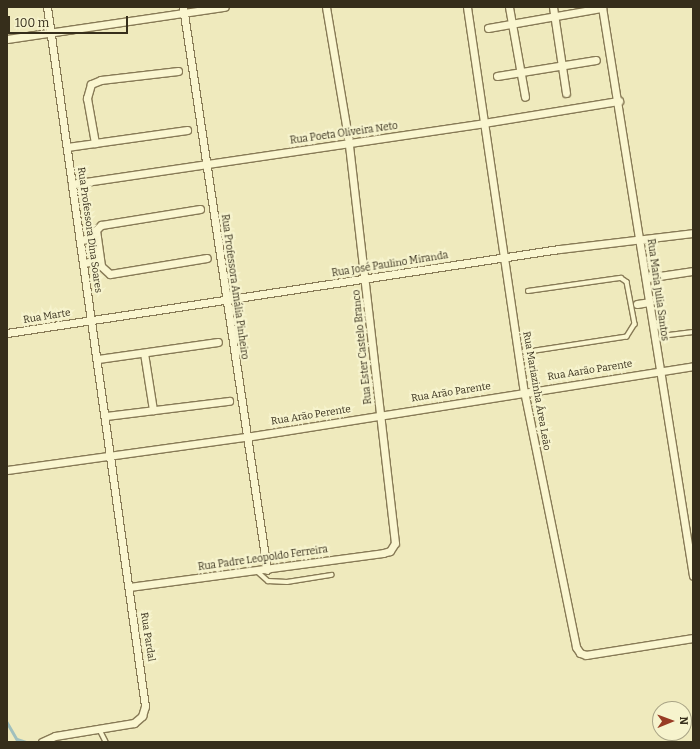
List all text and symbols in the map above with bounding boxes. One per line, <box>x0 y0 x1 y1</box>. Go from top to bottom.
scale bar <box>10 8 130 34</box>
text: 100 m <box>15 16 49 30</box>
street label: Rua Poeta Oliveira Neto <box>289 120 399 148</box>
street label: Rua Professora Dina Soares <box>74 166 104 294</box>
street label: Rua Professora Amália Pinheiro <box>218 214 250 360</box>
street label: Rua Maria Julia Santos <box>644 238 670 342</box>
street label: Rua José Paulino Miranda <box>331 250 449 280</box>
street label: Rua Ester Castelo Branco <box>351 289 375 405</box>
street label: Rua Marte <box>23 307 71 327</box>
street label: Rua Mariazinha Área Leão <box>520 330 552 452</box>
street label: Rua Aarão Parente <box>547 358 633 384</box>
street label: Rua Arão Parente <box>410 381 492 405</box>
street label: Rua Arão Perente <box>270 404 352 428</box>
street label: Rua Padre Leopoldo Ferreira <box>197 544 329 574</box>
street label: Rua Pardal <box>137 612 157 662</box>
north arrow <box>652 701 692 741</box>
text: N <box>677 716 690 725</box>

